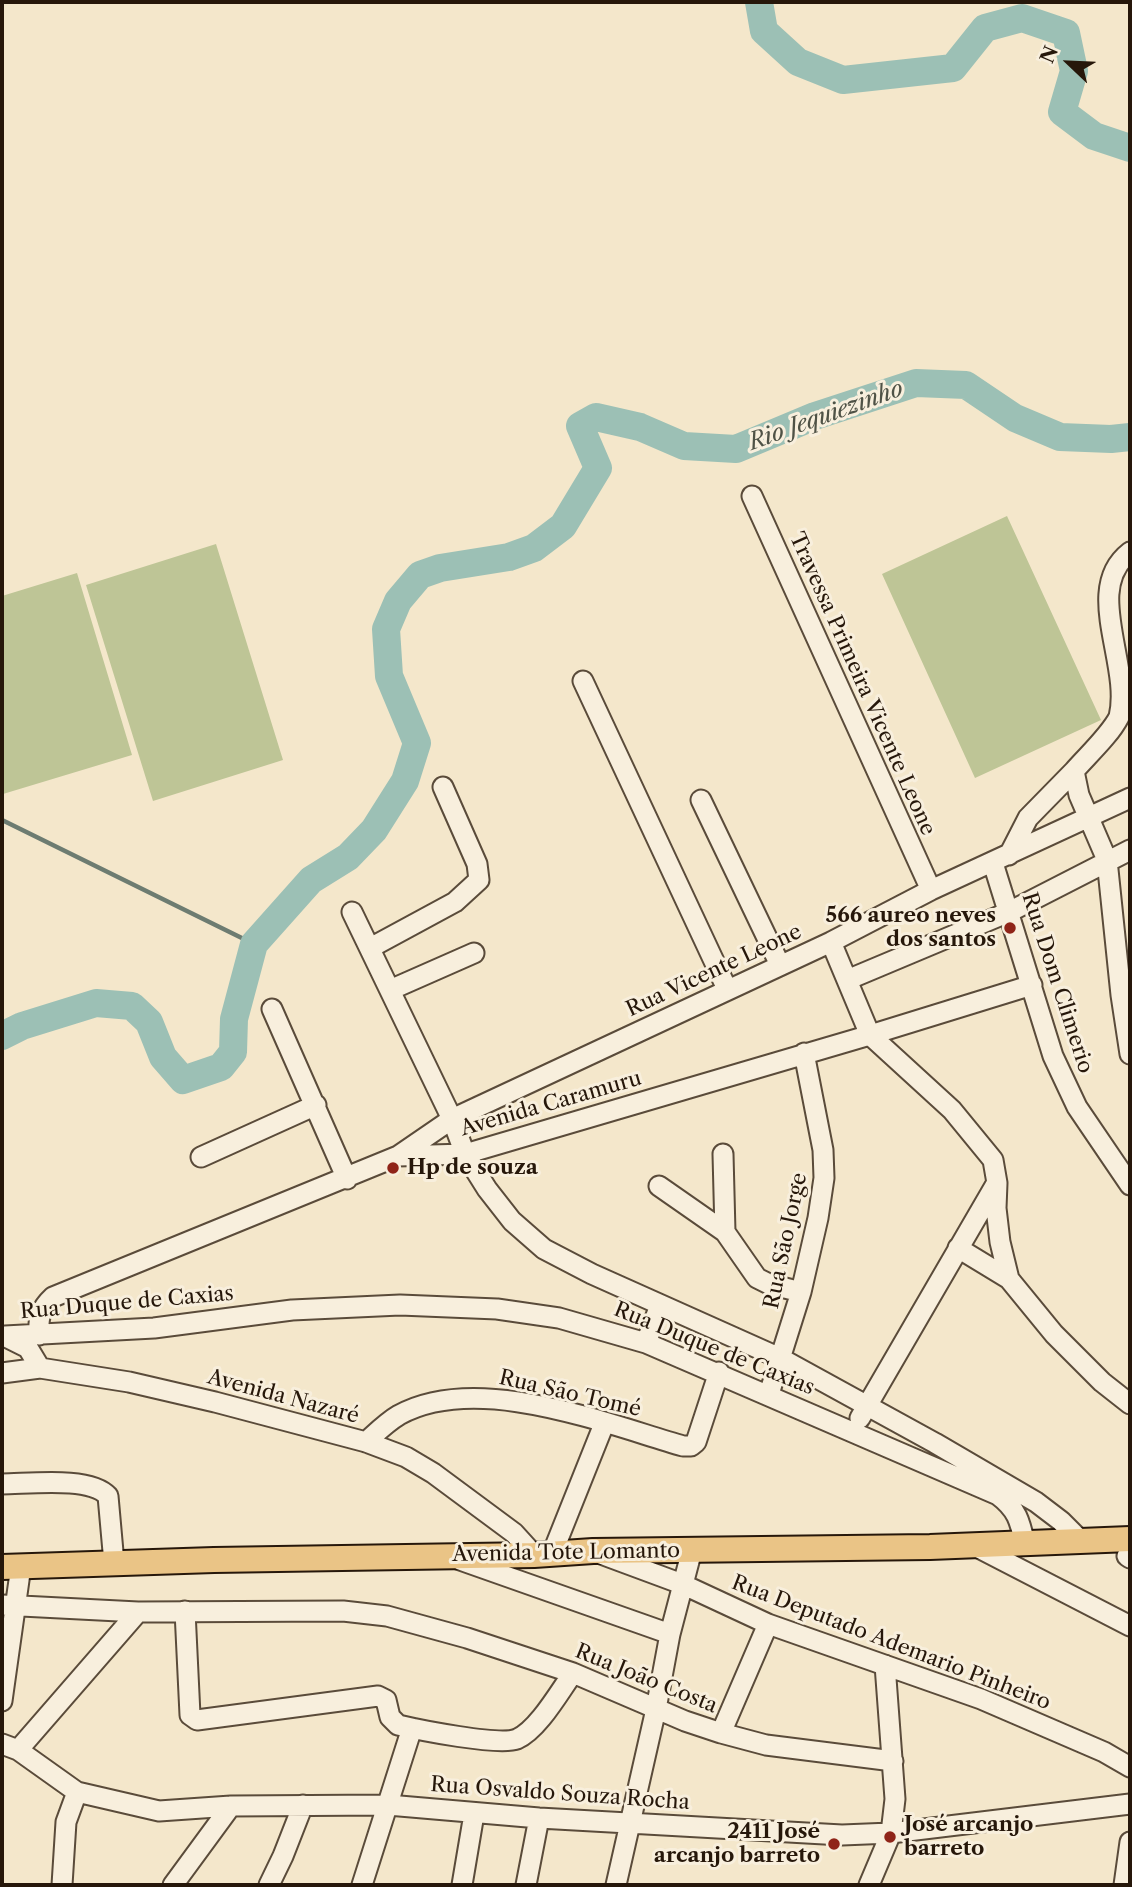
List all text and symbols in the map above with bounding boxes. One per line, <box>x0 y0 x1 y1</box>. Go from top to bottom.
north arrow <box>1034 28 1104 98</box>
text: N <box>1035 43 1063 67</box>
water label: Rio Jequiezinho <box>745 375 907 457</box>
street label: Travessa Primeira Vicente Leone <box>784 529 940 839</box>
street label: Rua Dom Climerio <box>1016 890 1098 1076</box>
place label: 566 aureo neves dos santos <box>826 903 996 953</box>
street label: Rua Vicente Leone <box>622 919 806 1023</box>
marker: 566 aureo neves dos santos <box>1002 920 1018 936</box>
street label: Avenida Caramuru <box>458 1066 644 1142</box>
place label: Hp de souza <box>407 1155 538 1181</box>
marker: Hp de souza <box>385 1160 401 1176</box>
street label: Rua São Jorge <box>759 1171 813 1311</box>
street label: Rua Duque de Caxias <box>19 1281 235 1325</box>
street label: Rua Duque de Caxias <box>610 1297 818 1401</box>
street label: Avenida Nazaré <box>204 1365 362 1429</box>
street label: Rua São Tomé <box>497 1365 643 1423</box>
street label: Avenida Tote Lomanto <box>452 1538 680 1568</box>
street label: Rua Deputado Ademario Pinheiro <box>728 1570 1054 1716</box>
street label: Rua João Costa <box>571 1639 721 1719</box>
street label: Rua Osvaldo Souza Rocha <box>429 1772 691 1816</box>
place label: José arcanjo barreto <box>904 1812 1033 1862</box>
place label: 2411 José arcanjo barreto <box>654 1819 820 1869</box>
marker: José arcanjo barreto <box>882 1829 898 1845</box>
marker: 2411 José arcanjo barreto <box>826 1836 842 1852</box>

